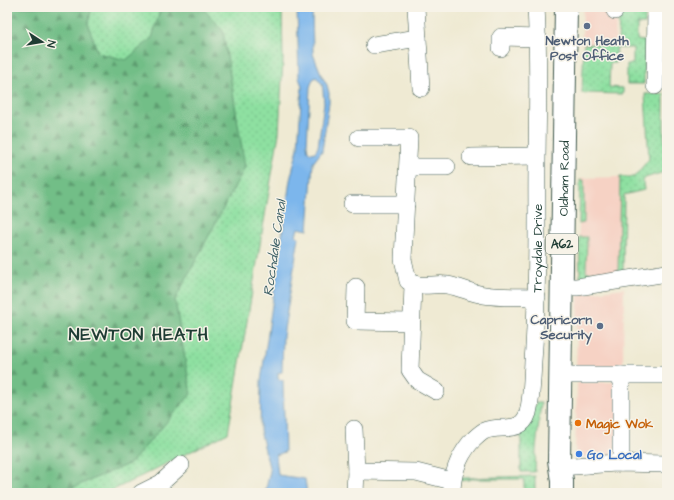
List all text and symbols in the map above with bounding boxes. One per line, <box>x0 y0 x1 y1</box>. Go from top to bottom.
marker: Newton Heath Post Office <box>582 21 592 31</box>
north arrow <box>22 22 62 62</box>
place label: Newton Heath Post Office <box>545 32 629 65</box>
text: N <box>43 39 59 49</box>
street label: Oldham Road <box>555 140 574 216</box>
water label: Rochdale Canal <box>258 197 292 297</box>
street label: Troydale Drive <box>528 204 548 293</box>
road number: A62 <box>546 234 578 254</box>
place label: Capricorn Security <box>531 311 593 345</box>
marker: Capricorn Security <box>595 321 605 331</box>
district label: NEWTON HEATH <box>69 323 209 347</box>
place label: Magic Wok <box>586 415 654 435</box>
marker: Magic Wok <box>573 418 583 428</box>
place label: Go Local <box>587 446 642 464</box>
marker: Go Local <box>574 449 584 459</box>

